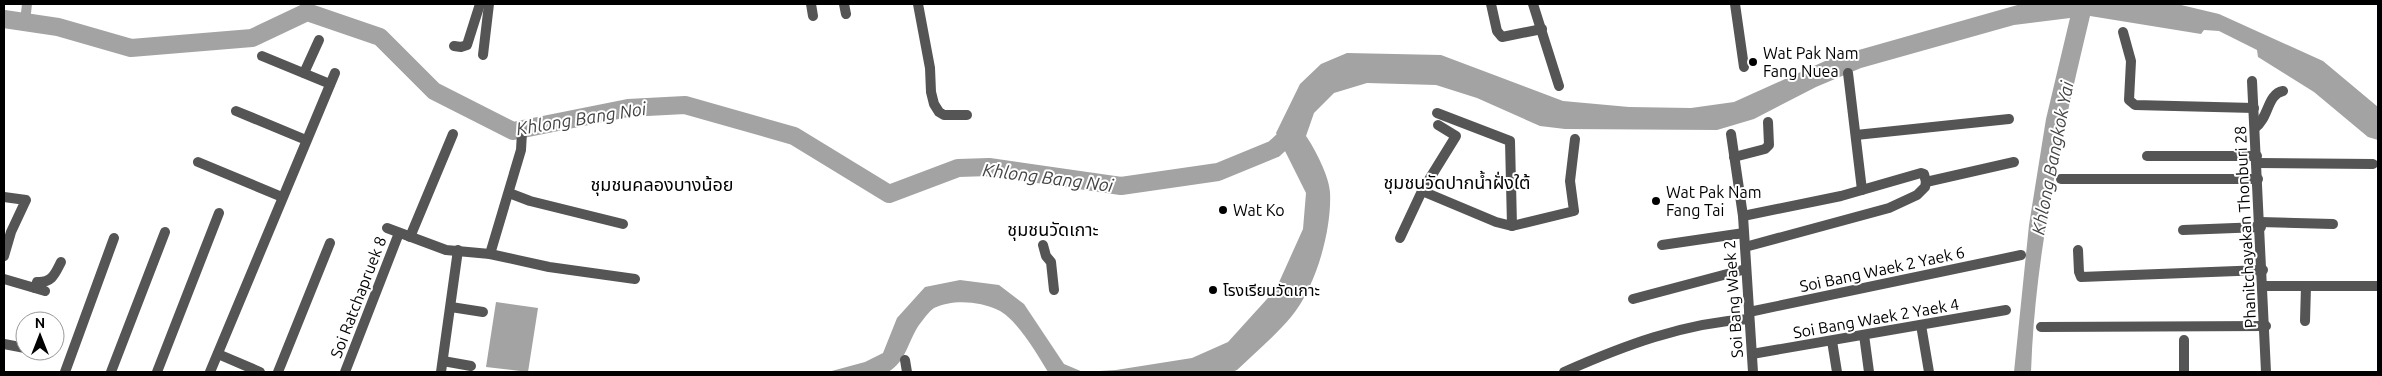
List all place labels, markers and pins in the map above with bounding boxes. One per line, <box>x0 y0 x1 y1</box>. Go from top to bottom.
place label: Wat Pak Nam Fang Nuea <box>1763 44 1859 80</box>
marker: Wat Pak Nam Fang Nuea <box>1747 56 1759 68</box>
place label: Wat Pak Nam Fang Tai <box>1666 183 1762 219</box>
marker: Wat Pak Nam Fang Tai <box>1650 195 1662 207</box>
place label: Wat Ko <box>1233 201 1285 219</box>
marker: Wat Ko <box>1217 204 1229 216</box>
place label: โรงเรียนวัดเกาะ <box>1223 281 1320 299</box>
marker: โรงเรียนวัดเกาะ <box>1207 284 1219 296</box>

